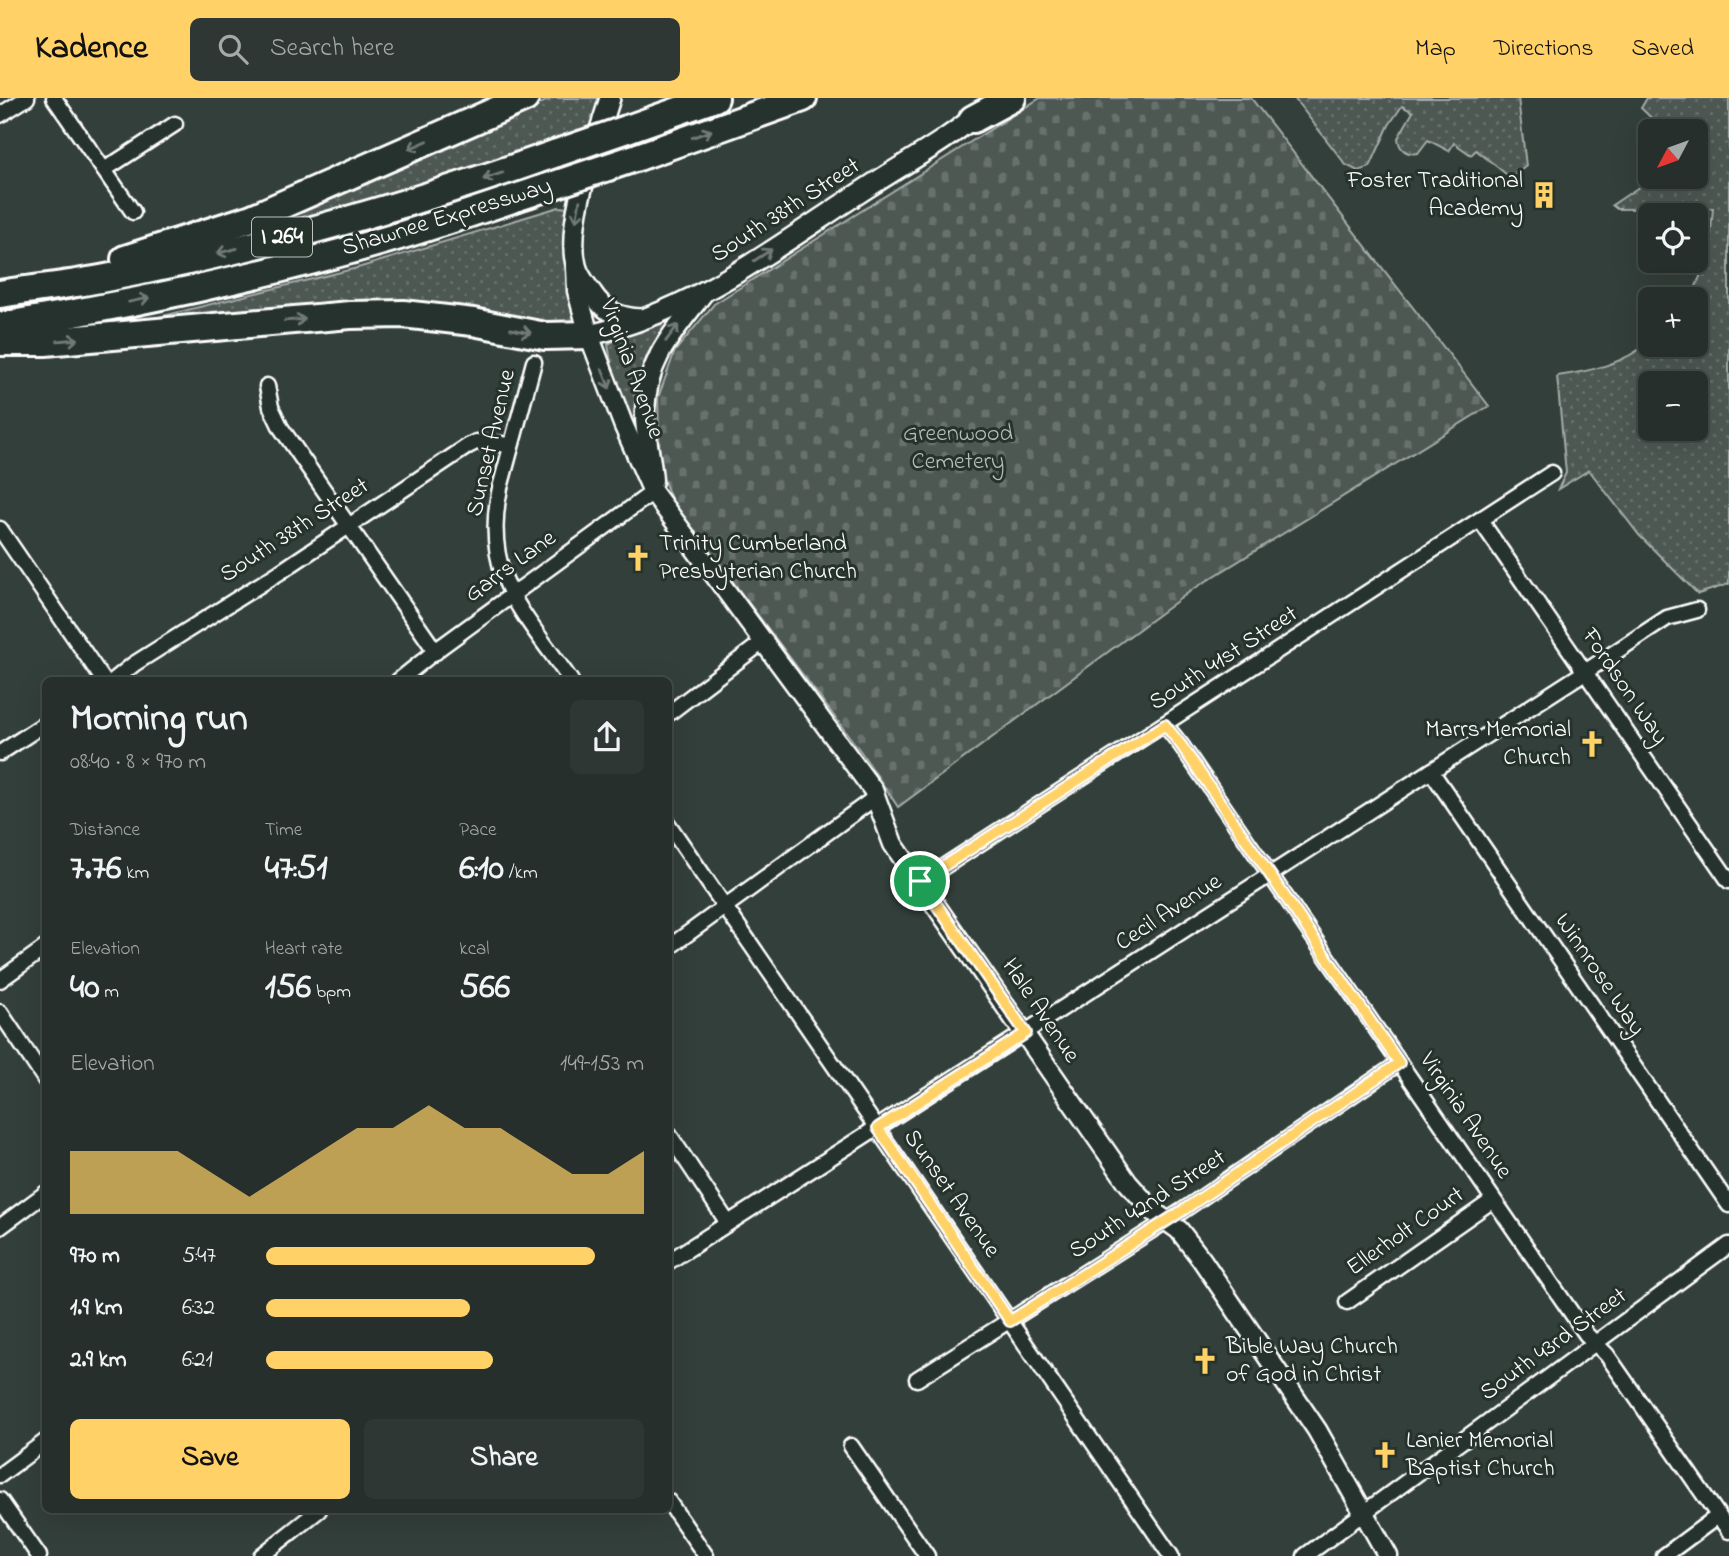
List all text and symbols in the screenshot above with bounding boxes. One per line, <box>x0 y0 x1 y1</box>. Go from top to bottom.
search box <box>190 18 680 81</box>
text: Kadence <box>35 25 148 73</box>
icon: search <box>214 30 252 68</box>
text: Search here <box>270 30 394 68</box>
text: Map <box>1415 32 1456 67</box>
text: Directions <box>1494 32 1593 67</box>
text: Saved <box>1631 32 1694 67</box>
north arrow <box>1638 119 1708 189</box>
map controls <box>1638 119 1708 441</box>
one-way arrow <box>690 127 712 139</box>
one-way arrow <box>408 139 429 152</box>
street label: South 38th Street <box>704 150 868 272</box>
place label: Foster Traditional Academy <box>1346 164 1523 228</box>
street label: Shawnee Expressway <box>338 169 557 268</box>
one-way arrow <box>482 170 504 183</box>
building icon: Foster Traditional Academy <box>1529 180 1559 210</box>
one-way arrow <box>571 199 584 222</box>
button: locate <box>1638 203 1708 273</box>
road number: I 264 <box>252 218 312 256</box>
one-way arrow <box>216 245 239 258</box>
one-way arrow <box>753 248 773 262</box>
button: + <box>1638 287 1708 357</box>
one-way arrow <box>127 293 150 307</box>
street label: Virginia Avenue <box>589 293 673 444</box>
one-way arrow <box>283 313 306 326</box>
one-way arrow <box>509 324 532 338</box>
one-way arrow <box>665 324 680 342</box>
one-way arrow <box>56 333 79 346</box>
street label: Sunset Avenue <box>458 366 526 520</box>
one-way arrow <box>601 367 613 389</box>
button: − <box>1638 371 1708 441</box>
park label: Greenwood Cemetery <box>903 417 1013 481</box>
street label: South 38th Street <box>213 470 377 592</box>
street label: Garrs Lane <box>458 522 564 612</box>
place label: Trinity Cumberland Presbyterian Church <box>659 527 857 591</box>
church icon: Trinity Cumberland Presbyterian Church <box>623 543 653 573</box>
street label: South 41st Street <box>1143 598 1305 720</box>
street label: Fordson Way <box>1571 621 1676 753</box>
text: Morning run <box>70 692 248 748</box>
button: share <box>570 700 644 774</box>
place label: Marrs Memorial Church <box>1425 713 1571 776</box>
church icon: Marrs Memorial Church <box>1577 729 1607 759</box>
text: 08:40 · 8 × 970 m <box>70 746 206 779</box>
text: Distance <box>70 817 140 844</box>
text: Time <box>265 817 302 844</box>
text: Pace <box>459 817 496 844</box>
text: 7.76 <box>70 844 121 895</box>
text: 47:51 <box>265 844 328 895</box>
text: 6:10 <box>459 844 504 895</box>
pin <box>890 851 950 911</box>
text: km <box>121 860 149 887</box>
text: /km <box>504 860 538 887</box>
icon: arrive <box>901 862 939 900</box>
street label: Cecil Avenue <box>1109 865 1229 961</box>
street label: Winnrose Way <box>1544 907 1653 1044</box>
text: Elevation <box>70 936 140 963</box>
text: Heart rate <box>265 936 343 963</box>
text: kcal <box>459 936 490 963</box>
street label: Hale Avenue <box>992 952 1088 1071</box>
text: 40 <box>70 963 100 1014</box>
text: 156 <box>265 963 311 1014</box>
text: 566 <box>459 963 510 1014</box>
text: m <box>100 979 119 1006</box>
text: bpm <box>311 979 351 1006</box>
street label: Virginia Avenue <box>1409 1045 1521 1187</box>
text: Elevation <box>70 1048 155 1081</box>
text: 149–153 m <box>560 1048 644 1081</box>
street label: Sunset Avenue <box>894 1123 1008 1266</box>
street label: South 42nd Street <box>1063 1141 1233 1269</box>
street label: Ellerholt Court <box>1340 1178 1472 1286</box>
text: 970 m <box>70 1240 120 1273</box>
text: 5:47 <box>182 1240 216 1273</box>
street label: South 43rd Street <box>1473 1280 1635 1410</box>
text: 1.9 km <box>70 1292 123 1325</box>
text: 6:32 <box>182 1292 215 1325</box>
place label: Bible Way Church of God in Christ <box>1225 1330 1398 1393</box>
text: 2.9 km <box>70 1344 127 1377</box>
text: 6:21 <box>182 1344 213 1377</box>
church icon: Bible Way Church of God in Christ <box>1190 1346 1220 1376</box>
button: Save <box>70 1419 350 1499</box>
button: Share <box>364 1419 644 1499</box>
place label: Lanier Memorial Baptist Church <box>1405 1424 1555 1487</box>
church icon: Lanier Memorial Baptist Church <box>1370 1440 1400 1470</box>

